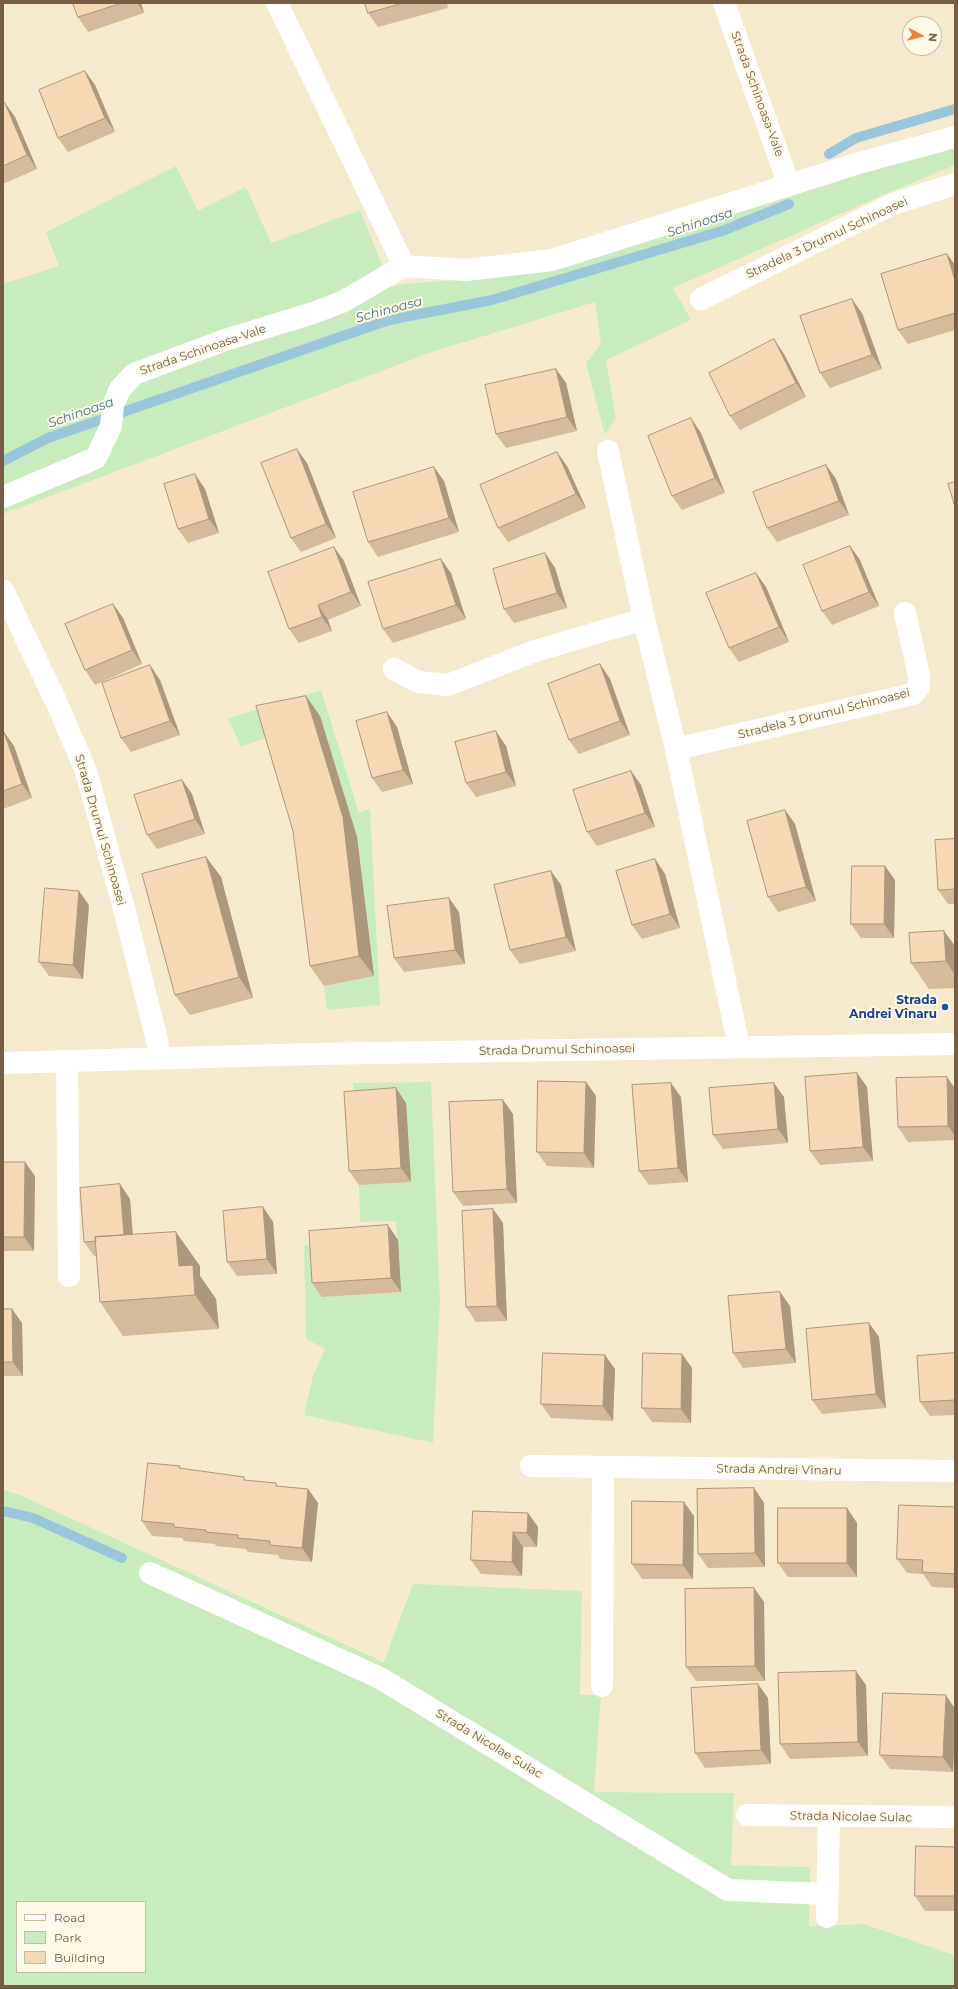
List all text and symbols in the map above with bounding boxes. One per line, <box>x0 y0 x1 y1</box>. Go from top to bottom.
north arrow <box>902 16 942 56</box>
street label: Strada Schinoasa-Vale <box>728 29 786 159</box>
text: N <box>925 32 940 43</box>
street label: Stradela 3 Drumul Schinoasei <box>744 194 910 282</box>
water label: Schinoasa <box>665 205 735 241</box>
water label: Schinoasa <box>354 294 424 326</box>
street label: Strada Schinoasa-Vale <box>138 322 268 378</box>
water label: Schinoasa <box>46 394 116 432</box>
street label: Stradela 3 Drumul Schinoasei <box>737 686 911 742</box>
street label: Strada Drumul Schinoasei <box>72 753 128 907</box>
place label: Strada Andrei Vînaru <box>849 993 937 1021</box>
marker: Strada Andrei Vînaru <box>940 1002 950 1012</box>
street label: Strada Drumul Schinoasei <box>479 1041 635 1059</box>
street label: Strada Andrei Vînaru <box>716 1462 842 1478</box>
street label: Strada Nicolae Sulac <box>433 1706 545 1782</box>
street label: Strada Nicolae Sulac <box>790 1809 912 1825</box>
legend <box>16 1901 146 1973</box>
text: Road <box>54 1910 85 1925</box>
text: Park <box>54 1930 81 1945</box>
text: Building <box>54 1950 105 1965</box>

